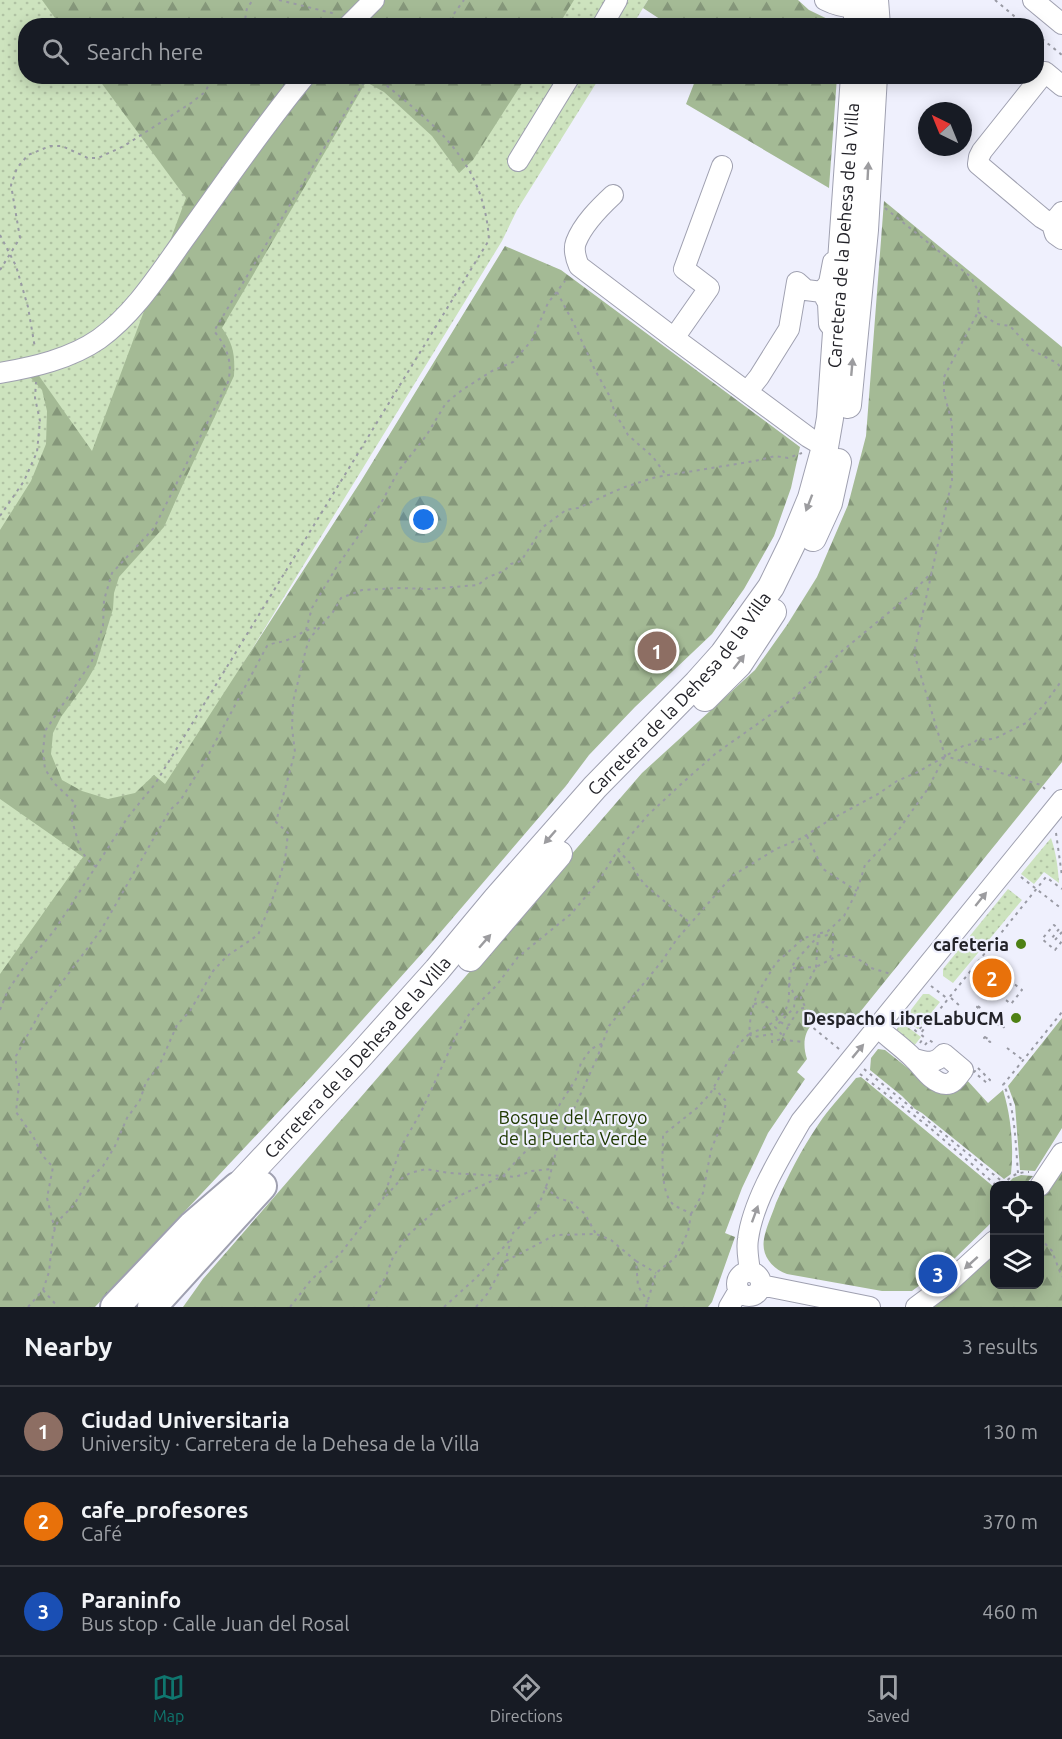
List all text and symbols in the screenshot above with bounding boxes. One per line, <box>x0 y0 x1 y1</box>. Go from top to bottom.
search box <box>18 18 1044 84</box>
icon: search <box>39 35 72 68</box>
text: Search here <box>87 39 203 64</box>
street label: Carretera de la Dehesa de la Villa <box>824 102 862 369</box>
north arrow <box>918 102 972 156</box>
one-way arrow <box>864 162 873 181</box>
one-way arrow <box>847 357 857 376</box>
one-way arrow <box>803 495 813 513</box>
your location <box>409 505 438 534</box>
street label: Carretera de la Dehesa de la Villa <box>583 588 774 799</box>
pin: 1 <box>638 628 676 674</box>
one-way arrow <box>733 655 745 670</box>
one-way arrow <box>544 829 557 844</box>
one-way arrow <box>974 892 987 907</box>
one-way arrow <box>478 933 491 949</box>
place label: cafeteria <box>933 934 1009 954</box>
marker: cafeteria <box>1014 937 1028 951</box>
street label: Carretera de la Dehesa de la Villa <box>260 952 454 1162</box>
pin: 2 <box>972 956 1012 1000</box>
place label: Despacho LibreLabUCM <box>803 1008 1004 1028</box>
marker: Despacho LibreLabUCM <box>1009 1011 1023 1025</box>
one-way arrow <box>851 1043 864 1058</box>
park label: Bosque del Arroyo de la Puerta Verde <box>499 1107 647 1148</box>
map controls <box>990 1181 1044 1289</box>
button: locate <box>990 1181 1044 1235</box>
one-way arrow <box>750 1205 760 1223</box>
button: layers <box>990 1235 1044 1289</box>
pin: 3 <box>918 1252 958 1296</box>
one-way arrow <box>964 1256 979 1269</box>
text: Nearby <box>24 1332 112 1361</box>
text: 3 results <box>962 1335 1038 1358</box>
text: Ciudad Universitaria <box>81 1407 290 1432</box>
text: 1 <box>38 1420 49 1443</box>
text: 130 m <box>982 1420 1038 1443</box>
text: University · Carretera de la Dehesa de la Villa <box>81 1432 479 1455</box>
text: cafe_profesores <box>81 1497 248 1522</box>
text: 2 <box>38 1510 49 1533</box>
text: 370 m <box>982 1510 1038 1533</box>
text: Café <box>81 1522 122 1545</box>
text: Paraninfo <box>81 1587 181 1612</box>
text: 3 <box>38 1600 49 1623</box>
text: 460 m <box>982 1600 1038 1623</box>
text: Bus stop · Calle Juan del Rosal <box>81 1612 349 1635</box>
tab: Map <box>152 1671 185 1725</box>
tab: Directions <box>490 1671 563 1725</box>
tab: Saved <box>867 1671 910 1725</box>

